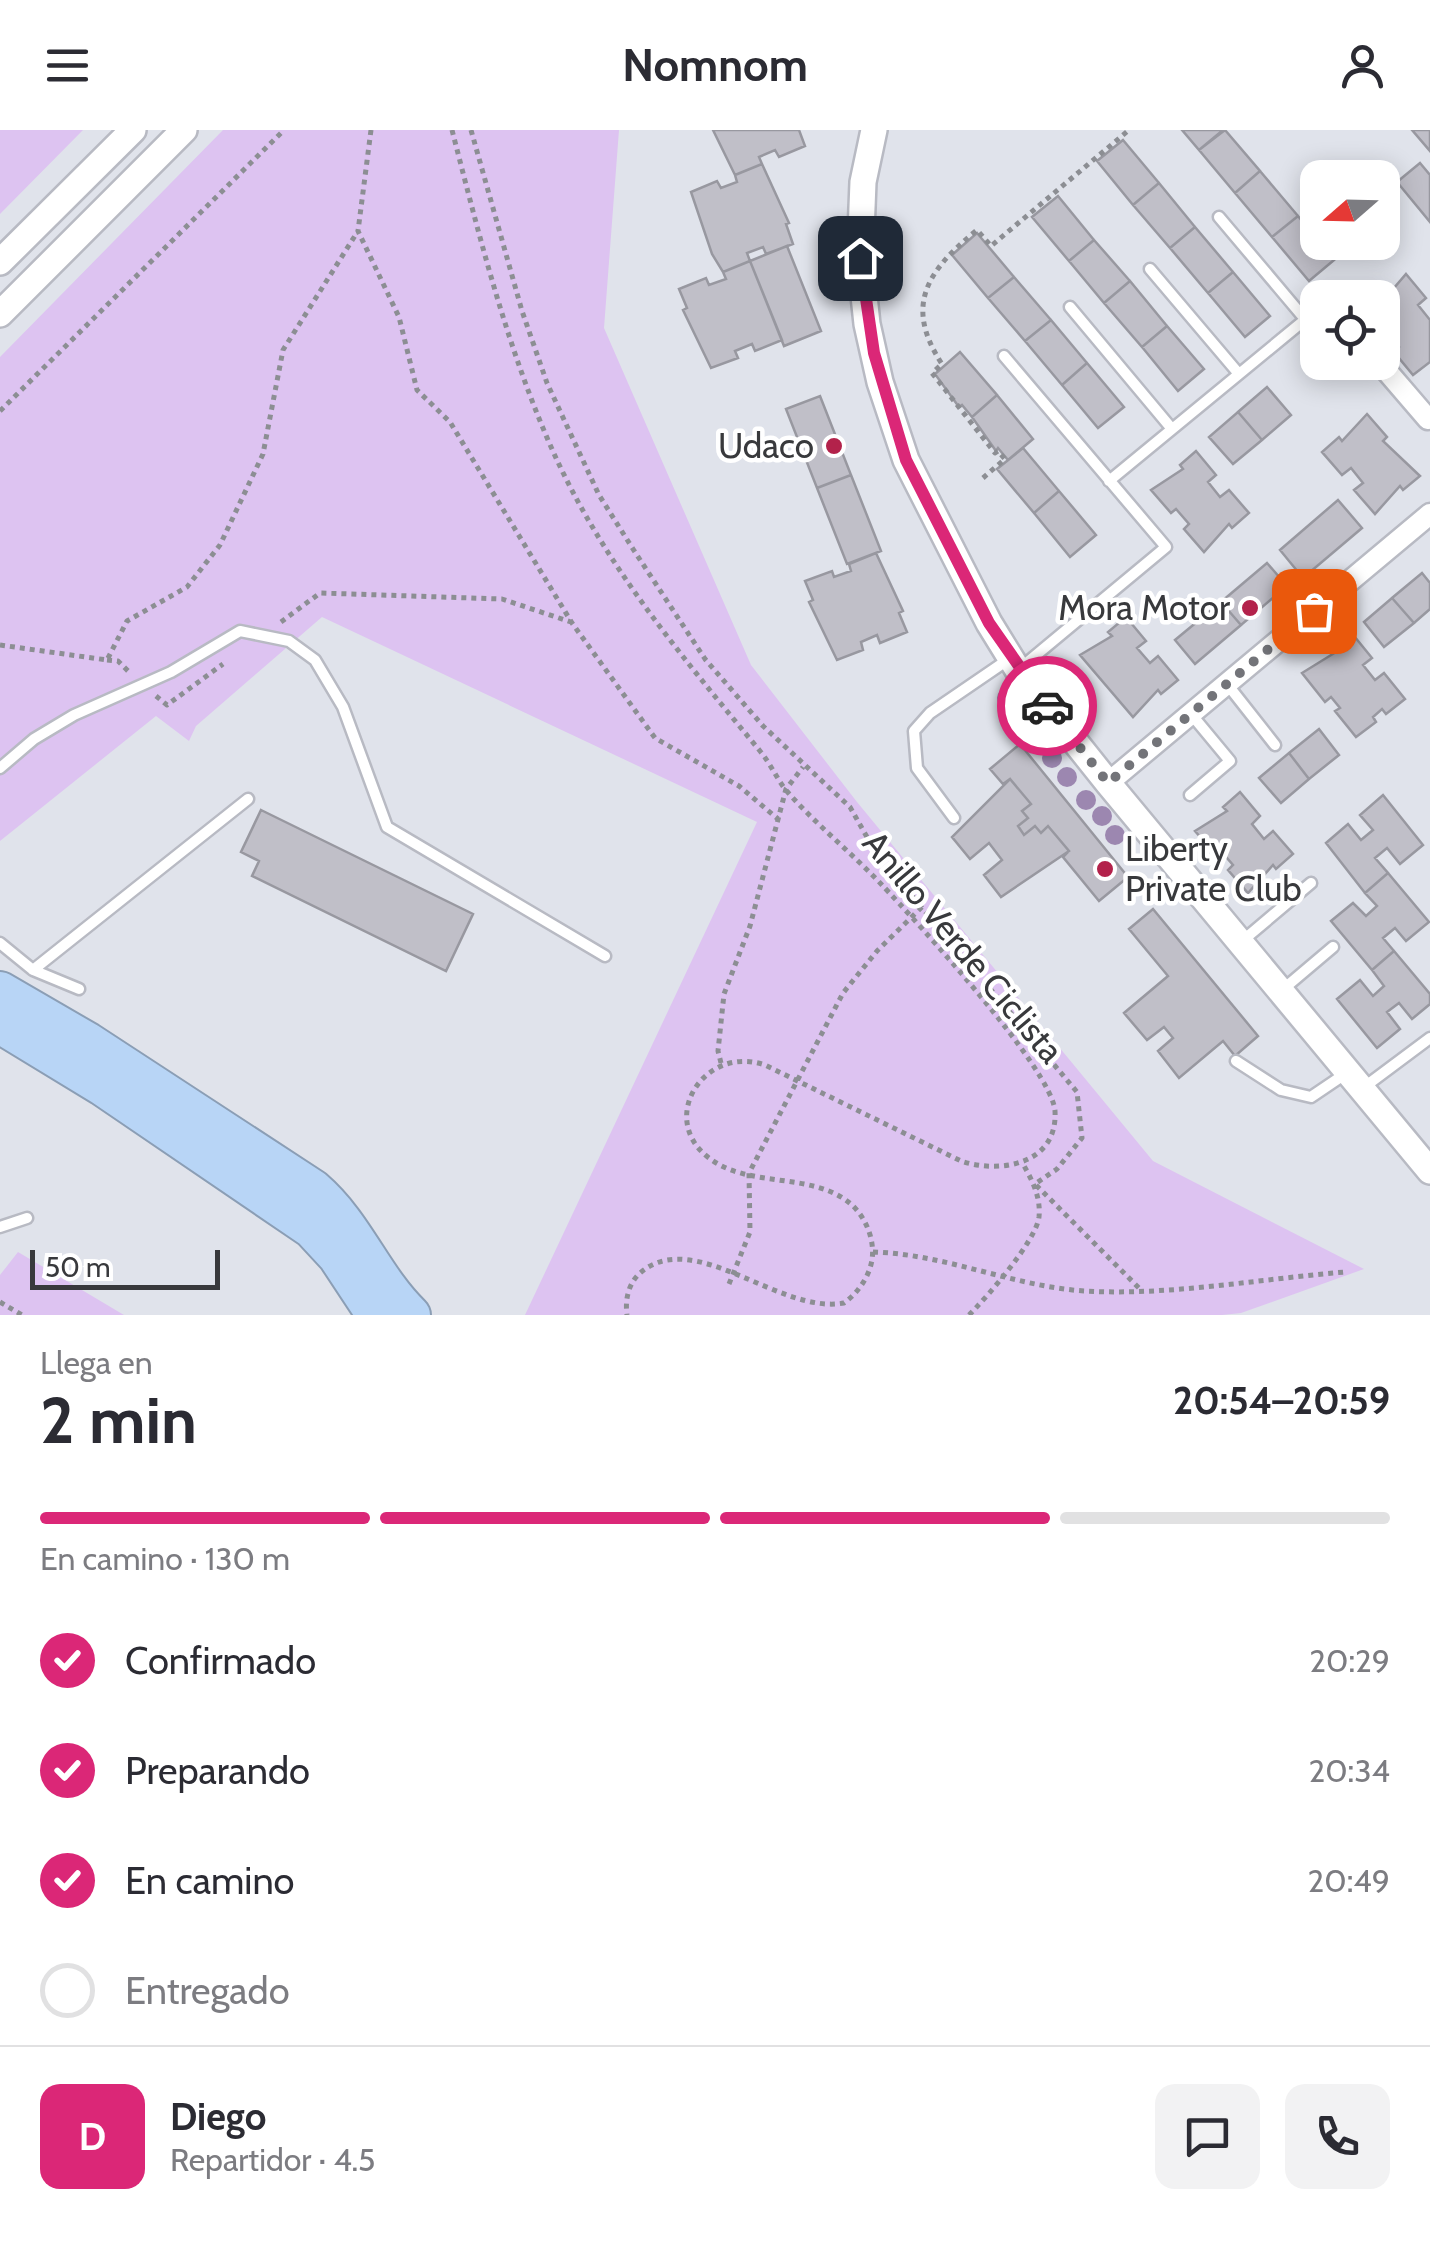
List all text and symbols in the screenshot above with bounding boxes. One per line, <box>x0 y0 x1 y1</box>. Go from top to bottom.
icon: menu <box>40 38 95 93</box>
text: Nomnom <box>622 38 808 92</box>
icon: person <box>1335 38 1390 93</box>
north arrow <box>1300 160 1400 260</box>
map controls <box>1300 160 1400 380</box>
pin <box>818 216 903 301</box>
icon: home <box>833 231 888 286</box>
button: locate <box>1300 280 1400 380</box>
place label: Udaco <box>718 424 814 467</box>
marker: Udaco <box>823 435 845 457</box>
pin <box>1272 569 1357 654</box>
icon: bag <box>1287 584 1342 639</box>
place label: Mora Motor <box>1058 586 1230 629</box>
marker: Mora Motor <box>1239 597 1261 619</box>
courier <box>997 656 1097 756</box>
icon: car <box>1020 679 1075 734</box>
street label: Anillo Verde Ciclista <box>854 822 1073 1072</box>
place label: Liberty Private Club <box>1125 827 1302 910</box>
marker: Liberty Private Club <box>1094 858 1116 880</box>
scale bar <box>30 1245 220 1290</box>
text: 50 m <box>45 1250 111 1284</box>
text: Llega en <box>40 1343 153 1382</box>
text: 20:54–20:59 <box>1173 1377 1390 1424</box>
text: 2 min <box>40 1380 197 1459</box>
text: En camino · 130 m <box>40 1539 290 1578</box>
icon: check <box>40 1633 95 1688</box>
text: Confirmado <box>125 1637 316 1684</box>
text: 20:29 <box>1309 1641 1390 1680</box>
icon: check <box>40 1743 95 1798</box>
text: Preparando <box>125 1747 310 1794</box>
text: 20:34 <box>1308 1751 1390 1790</box>
icon: check <box>40 1853 95 1908</box>
text: En camino <box>125 1857 295 1904</box>
text: 20:49 <box>1308 1861 1390 1900</box>
text: Entregado <box>125 1967 290 2014</box>
button: chat <box>1155 2084 1260 2189</box>
button: phone <box>1285 2084 1390 2189</box>
text: Diego <box>170 2093 266 2140</box>
text: D <box>79 2113 106 2160</box>
text: Repartidor · 4.5 <box>170 2140 375 2179</box>

